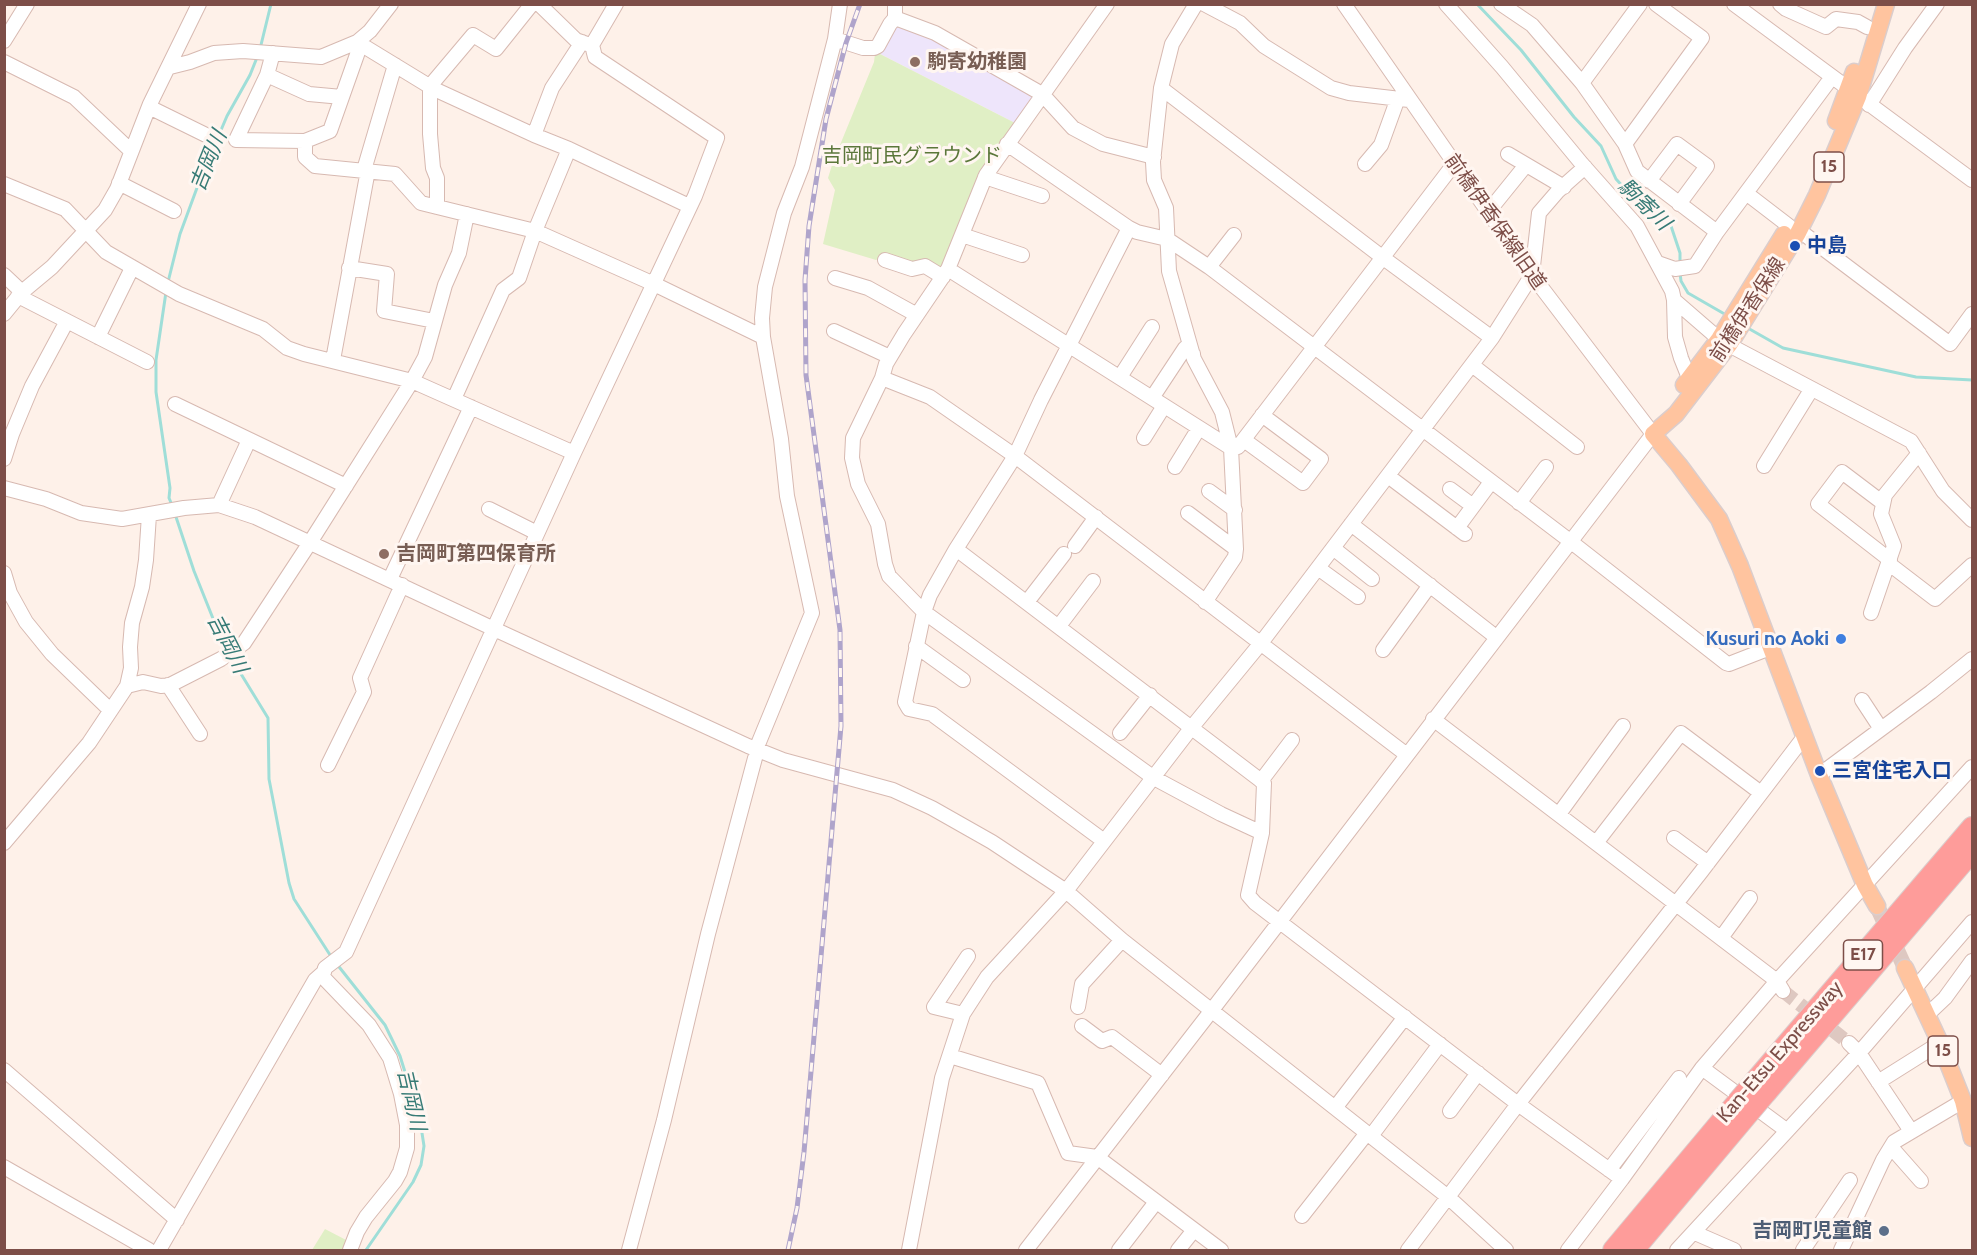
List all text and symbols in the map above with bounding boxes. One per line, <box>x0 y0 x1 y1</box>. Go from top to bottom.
place label: 駒寄幼稚園 <box>927 50 1027 74</box>
marker: 駒寄幼稚園 <box>908 55 922 69</box>
water label: 吉岡川 <box>186 127 232 195</box>
park label: 吉岡町民グラウンド <box>822 144 1002 168</box>
street label: 前橋伊香保線旧道 <box>1439 150 1551 294</box>
road number: 15 <box>1814 152 1844 182</box>
water label: 駒寄川 <box>1613 174 1675 236</box>
place label: 中島 <box>1807 234 1847 258</box>
marker: 中島 <box>1788 239 1802 253</box>
street label: 前橋伊香保線 <box>1705 253 1791 367</box>
place label: 吉岡町第四保育所 <box>396 542 556 566</box>
marker: 吉岡町第四保育所 <box>377 547 391 561</box>
water label: 吉岡川 <box>201 610 253 678</box>
place label: Kusuri no Aoki <box>1706 627 1829 651</box>
marker: Kusuri no Aoki <box>1834 632 1848 646</box>
place label: 三宮住宅入口 <box>1832 759 1952 783</box>
marker: 三宮住宅入口 <box>1813 764 1827 778</box>
road number: E17 <box>1844 940 1882 970</box>
street label: Kan-Etsu Expressway <box>1712 976 1848 1128</box>
road number: 15 <box>1928 1036 1958 1066</box>
water label: 吉岡川 <box>392 1066 430 1134</box>
place label: 吉岡町児童館 <box>1752 1219 1872 1243</box>
marker: 吉岡町児童館 <box>1877 1224 1891 1238</box>

